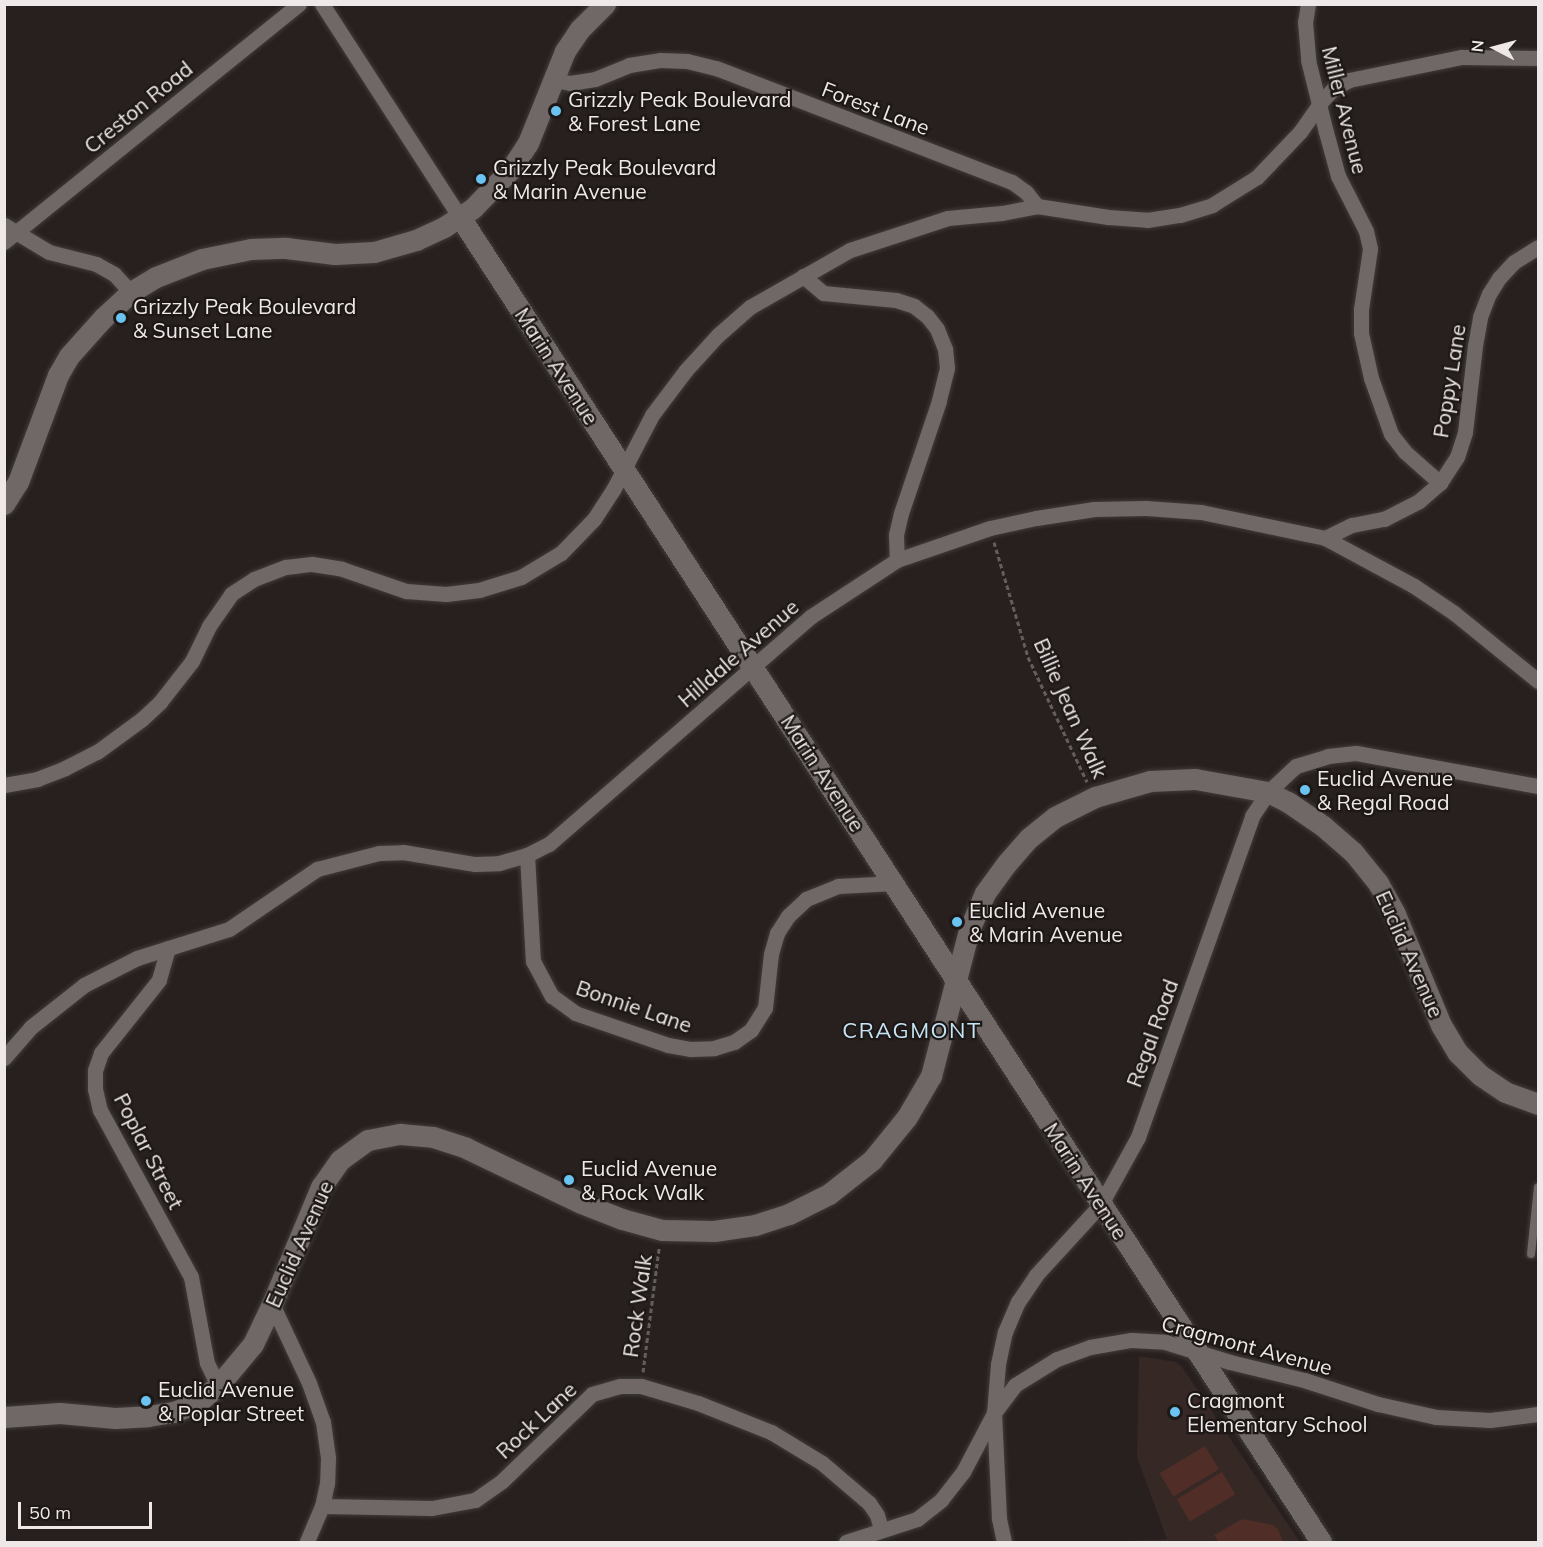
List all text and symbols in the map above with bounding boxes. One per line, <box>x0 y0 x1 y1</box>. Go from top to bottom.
north arrow <box>1465 18 1525 78</box>
text: N <box>1467 39 1488 53</box>
street label: Miller Avenue <box>1317 44 1373 176</box>
street label: Creston Road <box>79 56 197 158</box>
street label: Forest Lane <box>819 76 933 140</box>
place label: Grizzly Peak Boulevard & Forest Lane <box>568 86 791 136</box>
marker: Grizzly Peak Boulevard & Forest Lane <box>549 104 563 118</box>
place label: Grizzly Peak Boulevard & Marin Avenue <box>493 154 716 204</box>
marker: Grizzly Peak Boulevard & Marin Avenue <box>474 172 488 186</box>
place label: Grizzly Peak Boulevard & Sunset Lane <box>133 293 356 343</box>
street label: Marin Avenue <box>510 303 604 429</box>
marker: Grizzly Peak Boulevard & Sunset Lane <box>114 311 128 325</box>
street label: Poppy Lane <box>1428 322 1470 440</box>
street label: Hilldale Avenue <box>673 594 803 712</box>
street label: Billie Jean Walk <box>1029 634 1113 782</box>
street label: Marin Avenue <box>776 710 870 836</box>
place label: Euclid Avenue & Regal Road <box>1317 765 1453 815</box>
marker: Euclid Avenue & Regal Road <box>1298 783 1312 797</box>
street label: Euclid Avenue <box>1371 887 1449 1021</box>
place label: Euclid Avenue & Marin Avenue <box>969 897 1123 947</box>
marker: Euclid Avenue & Marin Avenue <box>950 915 964 929</box>
street label: Bonnie Lane <box>573 974 695 1038</box>
street label: Regal Road <box>1121 976 1183 1090</box>
district label: CRAGMONT <box>842 1018 982 1044</box>
street label: Poplar Street <box>109 1089 189 1213</box>
street label: Marin Avenue <box>1039 1118 1133 1244</box>
place label: Euclid Avenue & Rock Walk <box>581 1155 717 1205</box>
marker: Euclid Avenue & Rock Walk <box>562 1173 576 1187</box>
street label: Euclid Avenue <box>260 1177 338 1311</box>
street label: Rock Walk <box>617 1253 657 1359</box>
street label: Cragmont Avenue <box>1159 1310 1335 1380</box>
place label: Euclid Avenue & Poplar Street <box>158 1376 304 1426</box>
street label: Rock Lane <box>491 1376 581 1464</box>
place label: Cragmont Elementary School <box>1187 1387 1368 1437</box>
marker: Euclid Avenue & Poplar Street <box>139 1394 153 1408</box>
marker: Cragmont Elementary School <box>1168 1405 1182 1419</box>
scale bar <box>21 1490 154 1528</box>
text: 50 m <box>29 1501 71 1524</box>

